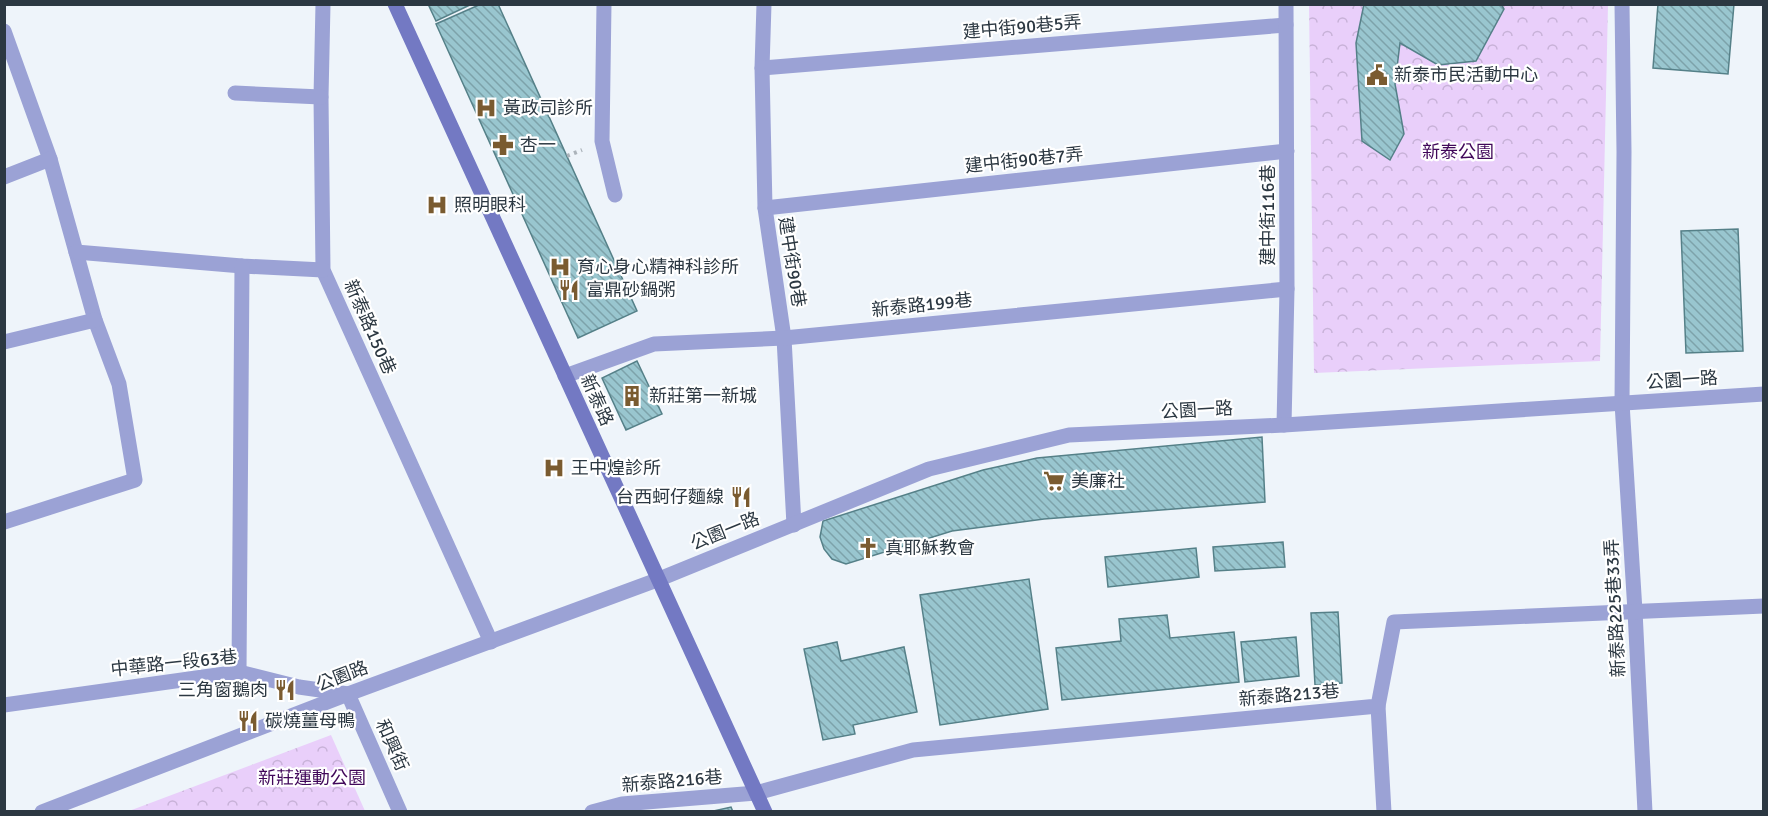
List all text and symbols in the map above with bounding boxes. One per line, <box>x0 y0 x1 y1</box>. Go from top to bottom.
street label: 建中街90巷5弄 <box>962 11 1082 43</box>
public building icon: 新泰市民活動中心 <box>1365 63 1389 87</box>
place label: 新泰市民活動中心 <box>1394 64 1538 86</box>
hospital icon: 黃政司診所 <box>474 96 498 120</box>
place label: 黃政司診所 <box>503 97 593 119</box>
pharmacy icon: 杏一 <box>491 133 515 157</box>
place label: 杏一 <box>520 134 556 156</box>
park label: 新泰公園 <box>1422 141 1494 163</box>
street label: 建中街90巷7弄 <box>964 143 1084 177</box>
street label: 建中街116巷 <box>1257 164 1279 266</box>
hospital icon: 照明眼科 <box>425 193 449 217</box>
place label: 照明眼科 <box>454 194 526 216</box>
street label: 建中街90巷 <box>774 215 810 309</box>
hospital icon: 育心身心精神科診所 <box>548 255 572 279</box>
place label: 育心身心精神科診所 <box>577 256 739 278</box>
street label: 新泰路150巷 <box>339 276 401 378</box>
restaurant icon: 富鼎砂鍋粥 <box>557 278 581 302</box>
place label: 富鼎砂鍋粥 <box>586 279 676 301</box>
street label: 新泰路199巷 <box>871 289 973 321</box>
street label: 公園一路 <box>1645 367 1719 393</box>
street label: 新泰路 <box>576 371 618 429</box>
building icon: 新莊第一新城 <box>620 384 644 408</box>
place label: 新莊第一新城 <box>649 385 757 407</box>
street label: 公園一路 <box>1160 397 1234 423</box>
hospital icon: 王中煌診所 <box>542 456 566 480</box>
place label: 王中煌診所 <box>571 457 661 479</box>
supermarket icon: 美廉社 <box>1042 469 1066 493</box>
place label: 美廉社 <box>1071 470 1125 492</box>
restaurant icon: 台西蚵仔麵線 <box>729 485 753 509</box>
place label: 台西蚵仔麵線 <box>616 486 724 508</box>
street label: 公園一路 <box>688 507 762 555</box>
church icon: 真耶穌教會 <box>856 536 880 560</box>
place label: 真耶穌教會 <box>885 537 975 559</box>
street label: 新泰路225巷33弄 <box>1600 538 1630 678</box>
street label: 中華路一段63巷 <box>109 645 239 681</box>
street label: 公園路 <box>313 656 371 696</box>
restaurant icon: 三角窗鵝肉 <box>273 678 297 702</box>
place label: 三角窗鵝肉 <box>178 679 268 701</box>
street label: 新泰路213巷 <box>1238 680 1340 710</box>
restaurant icon: 碳燒薑母鴨 <box>236 709 260 733</box>
place label: 碳燒薑母鴨 <box>265 710 355 732</box>
street label: 和興街 <box>371 716 413 774</box>
street label: 新泰路216巷 <box>621 766 723 796</box>
park label: 新莊運動公園 <box>258 767 366 789</box>

